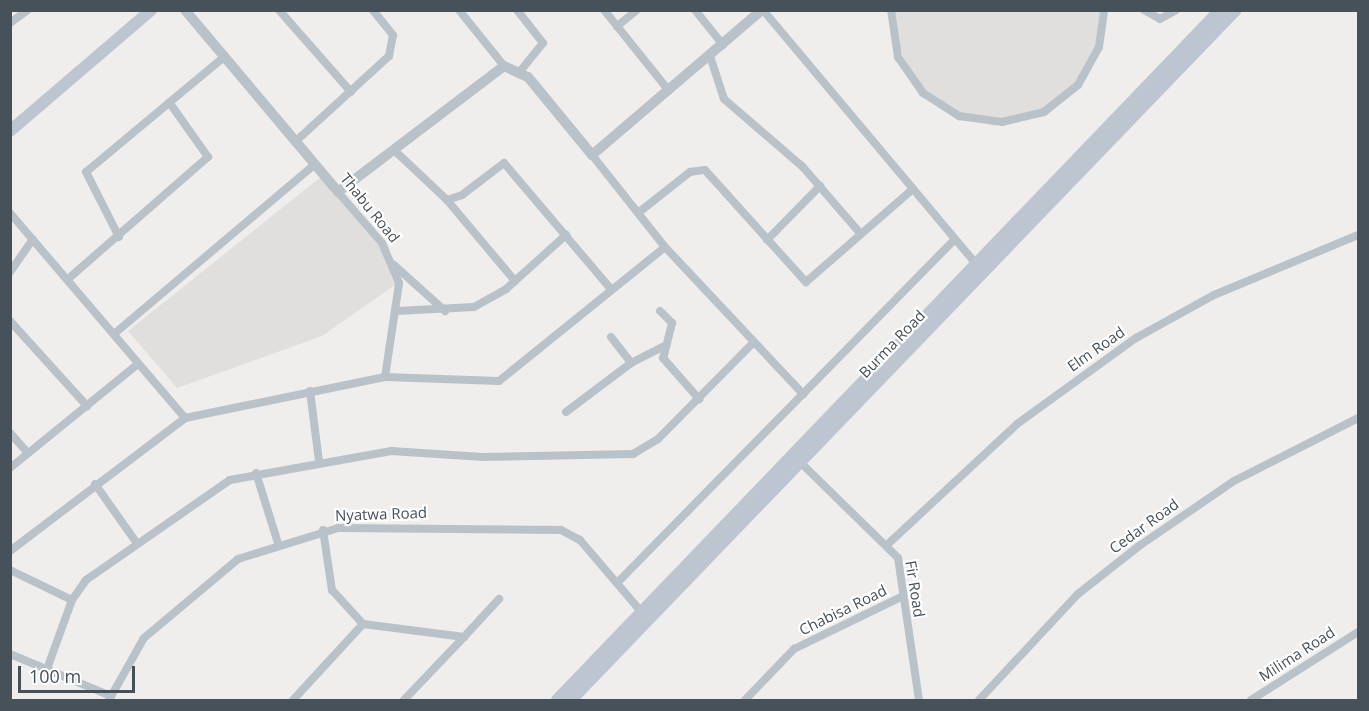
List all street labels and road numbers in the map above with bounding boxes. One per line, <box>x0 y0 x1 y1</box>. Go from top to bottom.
street label: Thabu Road <box>337 170 403 246</box>
street label: Burma Road <box>855 306 929 382</box>
street label: Elm Road <box>1064 323 1128 375</box>
street label: Cedar Road <box>1106 495 1182 557</box>
street label: Nyatwa Road <box>335 503 427 525</box>
street label: Fir Road <box>902 559 928 619</box>
street label: Chabisa Road <box>796 581 890 639</box>
street label: Milima Road <box>1256 623 1338 685</box>

